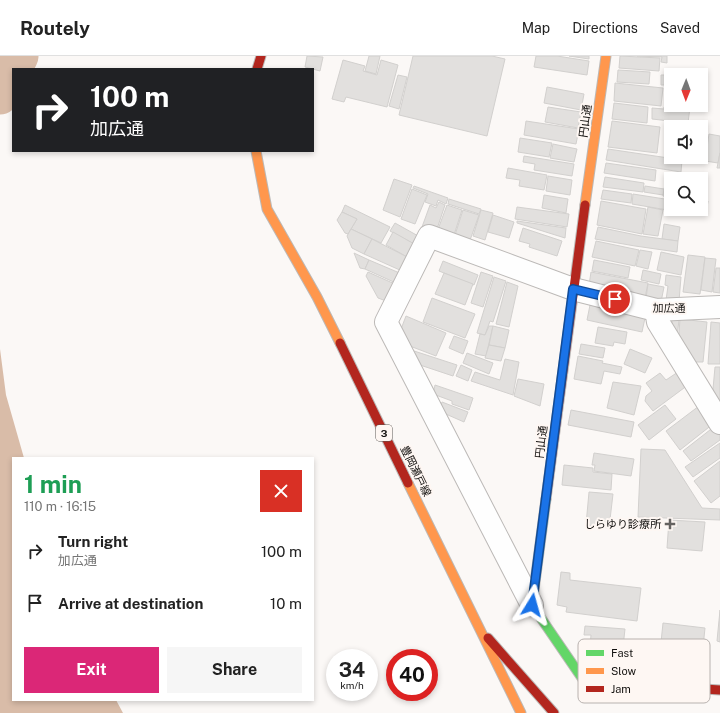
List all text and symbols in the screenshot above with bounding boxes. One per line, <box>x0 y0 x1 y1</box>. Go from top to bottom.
text: Routely <box>20 17 90 39</box>
text: Map <box>522 20 550 36</box>
text: Directions <box>572 20 638 36</box>
text: Saved <box>660 20 700 36</box>
north arrow <box>664 68 708 112</box>
map controls <box>664 68 708 216</box>
text: 100 m <box>90 80 169 113</box>
icon: right <box>24 84 76 136</box>
street label: 円山通 <box>577 104 593 138</box>
text: 加広通 <box>90 118 144 139</box>
button: sound <box>664 120 708 164</box>
button: search <box>664 172 708 216</box>
pin <box>598 282 632 316</box>
icon: arrive <box>604 288 626 310</box>
street label: 加広通 <box>652 302 686 314</box>
road number: 3 <box>376 425 392 441</box>
street label: 円山通 <box>533 425 549 459</box>
street label: 豊岡瀬戸線 <box>399 444 433 498</box>
text: 1 min <box>24 470 82 498</box>
button: close <box>260 470 302 512</box>
text: 110 m · 16:15 <box>24 499 96 514</box>
place label: しらゆり診療所 <box>584 518 662 530</box>
marker: しらゆり診療所 <box>664 518 676 530</box>
text: Turn right <box>58 533 128 550</box>
icon: right <box>24 540 46 562</box>
text: 100 m <box>261 543 302 560</box>
text: 加広通 <box>58 553 97 568</box>
position arrow <box>511 584 553 626</box>
icon: arrive <box>24 592 46 614</box>
text: Arrive at destination <box>58 595 203 612</box>
text: 10 m <box>270 595 302 612</box>
legend <box>578 639 710 703</box>
button: Exit <box>24 647 159 693</box>
button: Share <box>167 647 302 693</box>
text: Fast <box>611 647 633 659</box>
speed limit sign: 40 <box>386 649 438 701</box>
text: 34 <box>339 658 365 682</box>
text: Slow <box>611 665 637 677</box>
text: km/h <box>340 679 364 691</box>
text: Jam <box>611 683 631 695</box>

